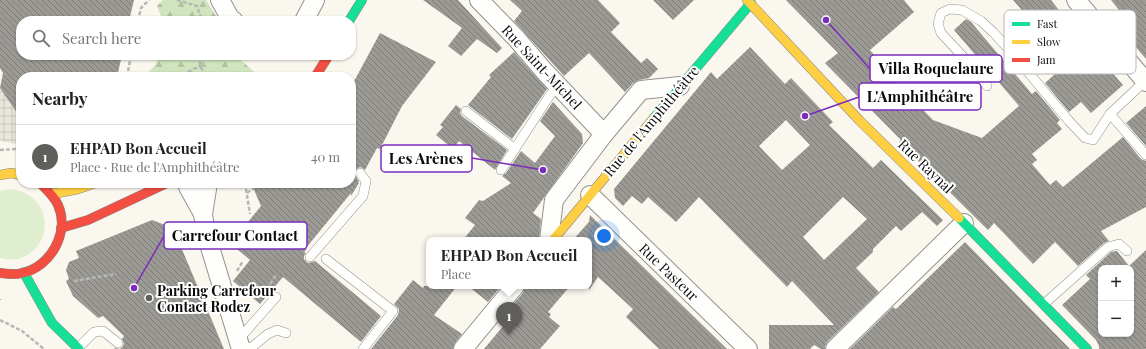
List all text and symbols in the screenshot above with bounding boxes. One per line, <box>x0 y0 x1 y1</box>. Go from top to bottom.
legend <box>1004 10 1136 74</box>
search box <box>16 16 356 60</box>
text: Fast <box>1037 16 1057 31</box>
street label: Rue Saint-Michel <box>498 21 586 113</box>
icon: search <box>30 27 52 49</box>
text: Search here <box>62 28 141 48</box>
text: Slow <box>1037 34 1061 49</box>
text: Jam <box>1036 52 1056 67</box>
callout: Villa Roquelaure <box>870 55 1002 82</box>
text: Villa Roquelaure <box>877 58 994 78</box>
street label: Rue de l'Amphithéâtre <box>599 62 703 180</box>
callout: L'Amphithéâtre <box>859 83 981 110</box>
text: L'Amphithéâtre <box>867 86 974 106</box>
text: Nearby <box>32 87 87 109</box>
street label: Rue Raynal <box>894 135 958 197</box>
text: EHPAD Bon Accueil <box>70 138 207 158</box>
callout: Les Arènes <box>381 145 472 172</box>
text: 1 <box>43 148 47 165</box>
text: 40 m <box>311 148 340 165</box>
text: Les Arènes <box>389 148 463 168</box>
text: Place · Rue de l'Amphithéâtre <box>70 158 240 175</box>
callout: Carrefour Contact <box>164 222 307 249</box>
text: Carrefour Contact <box>172 225 299 245</box>
your location <box>594 226 614 246</box>
popup <box>426 237 592 289</box>
street label: Rue Pasteur <box>635 239 703 306</box>
text: EHPAD Bon Accueil <box>441 245 577 265</box>
text: Place <box>441 265 471 282</box>
map controls <box>1098 265 1134 337</box>
button: + <box>1098 265 1134 301</box>
place label: Parking Carrefour Contact Rodez <box>157 281 276 316</box>
marker: Parking Carrefour Contact Rodez <box>144 293 154 303</box>
button: − <box>1098 301 1134 337</box>
pin: 1 <box>496 302 522 335</box>

